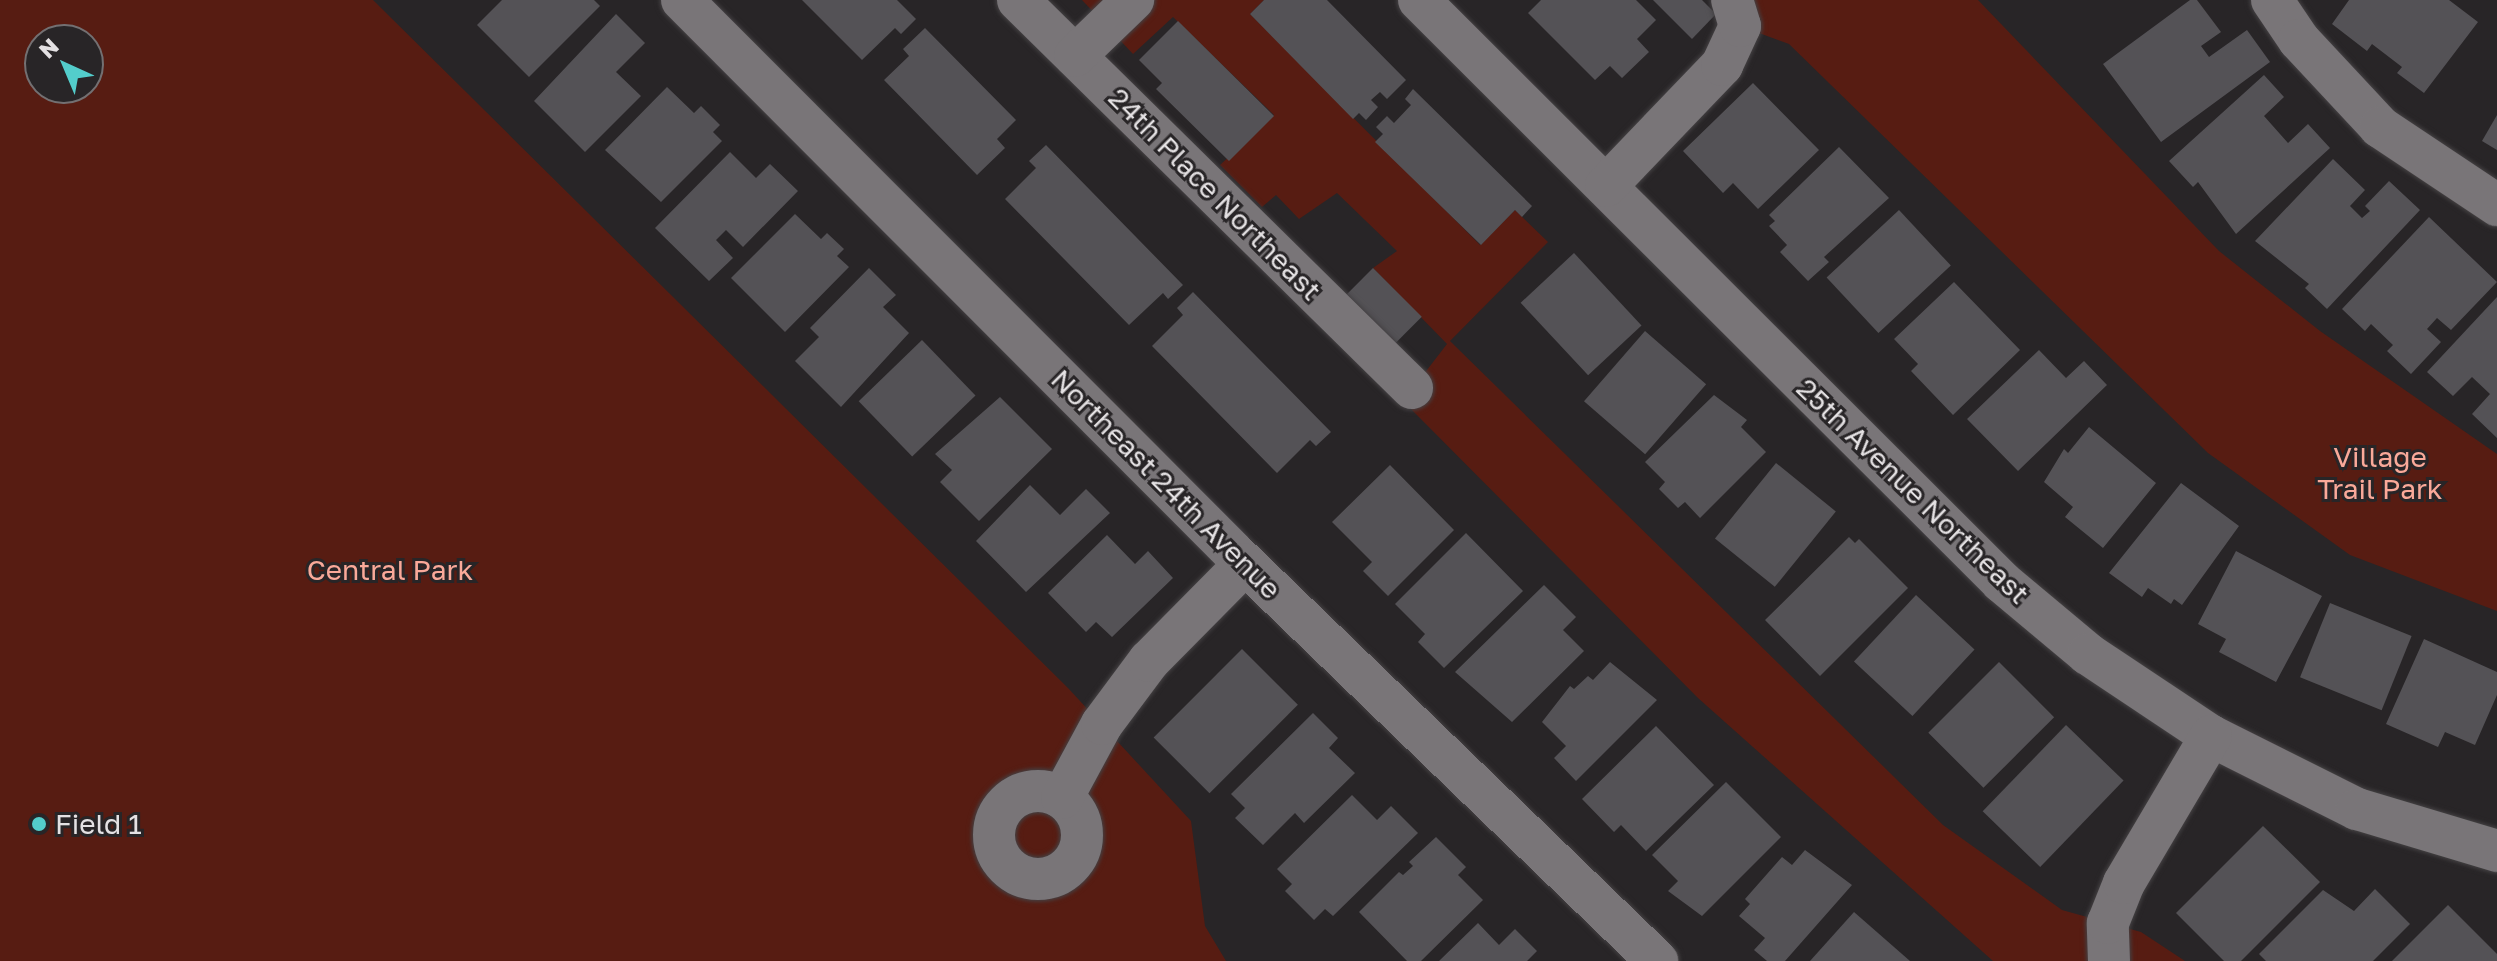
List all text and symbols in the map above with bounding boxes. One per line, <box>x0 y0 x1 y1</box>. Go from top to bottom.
north arrow <box>24 24 104 104</box>
text: N <box>33 32 64 63</box>
street label: 24th Place Northeast <box>1102 81 1328 307</box>
street label: Northeast 24th Avenue <box>1044 362 1288 606</box>
street label: 25th Avenue Northeast <box>1790 371 2036 611</box>
park label: Village Trail Park <box>2317 440 2443 506</box>
park label: Central Park <box>307 553 473 587</box>
place label: Field 1 <box>55 807 142 841</box>
marker: Field 1 <box>30 815 48 833</box>

